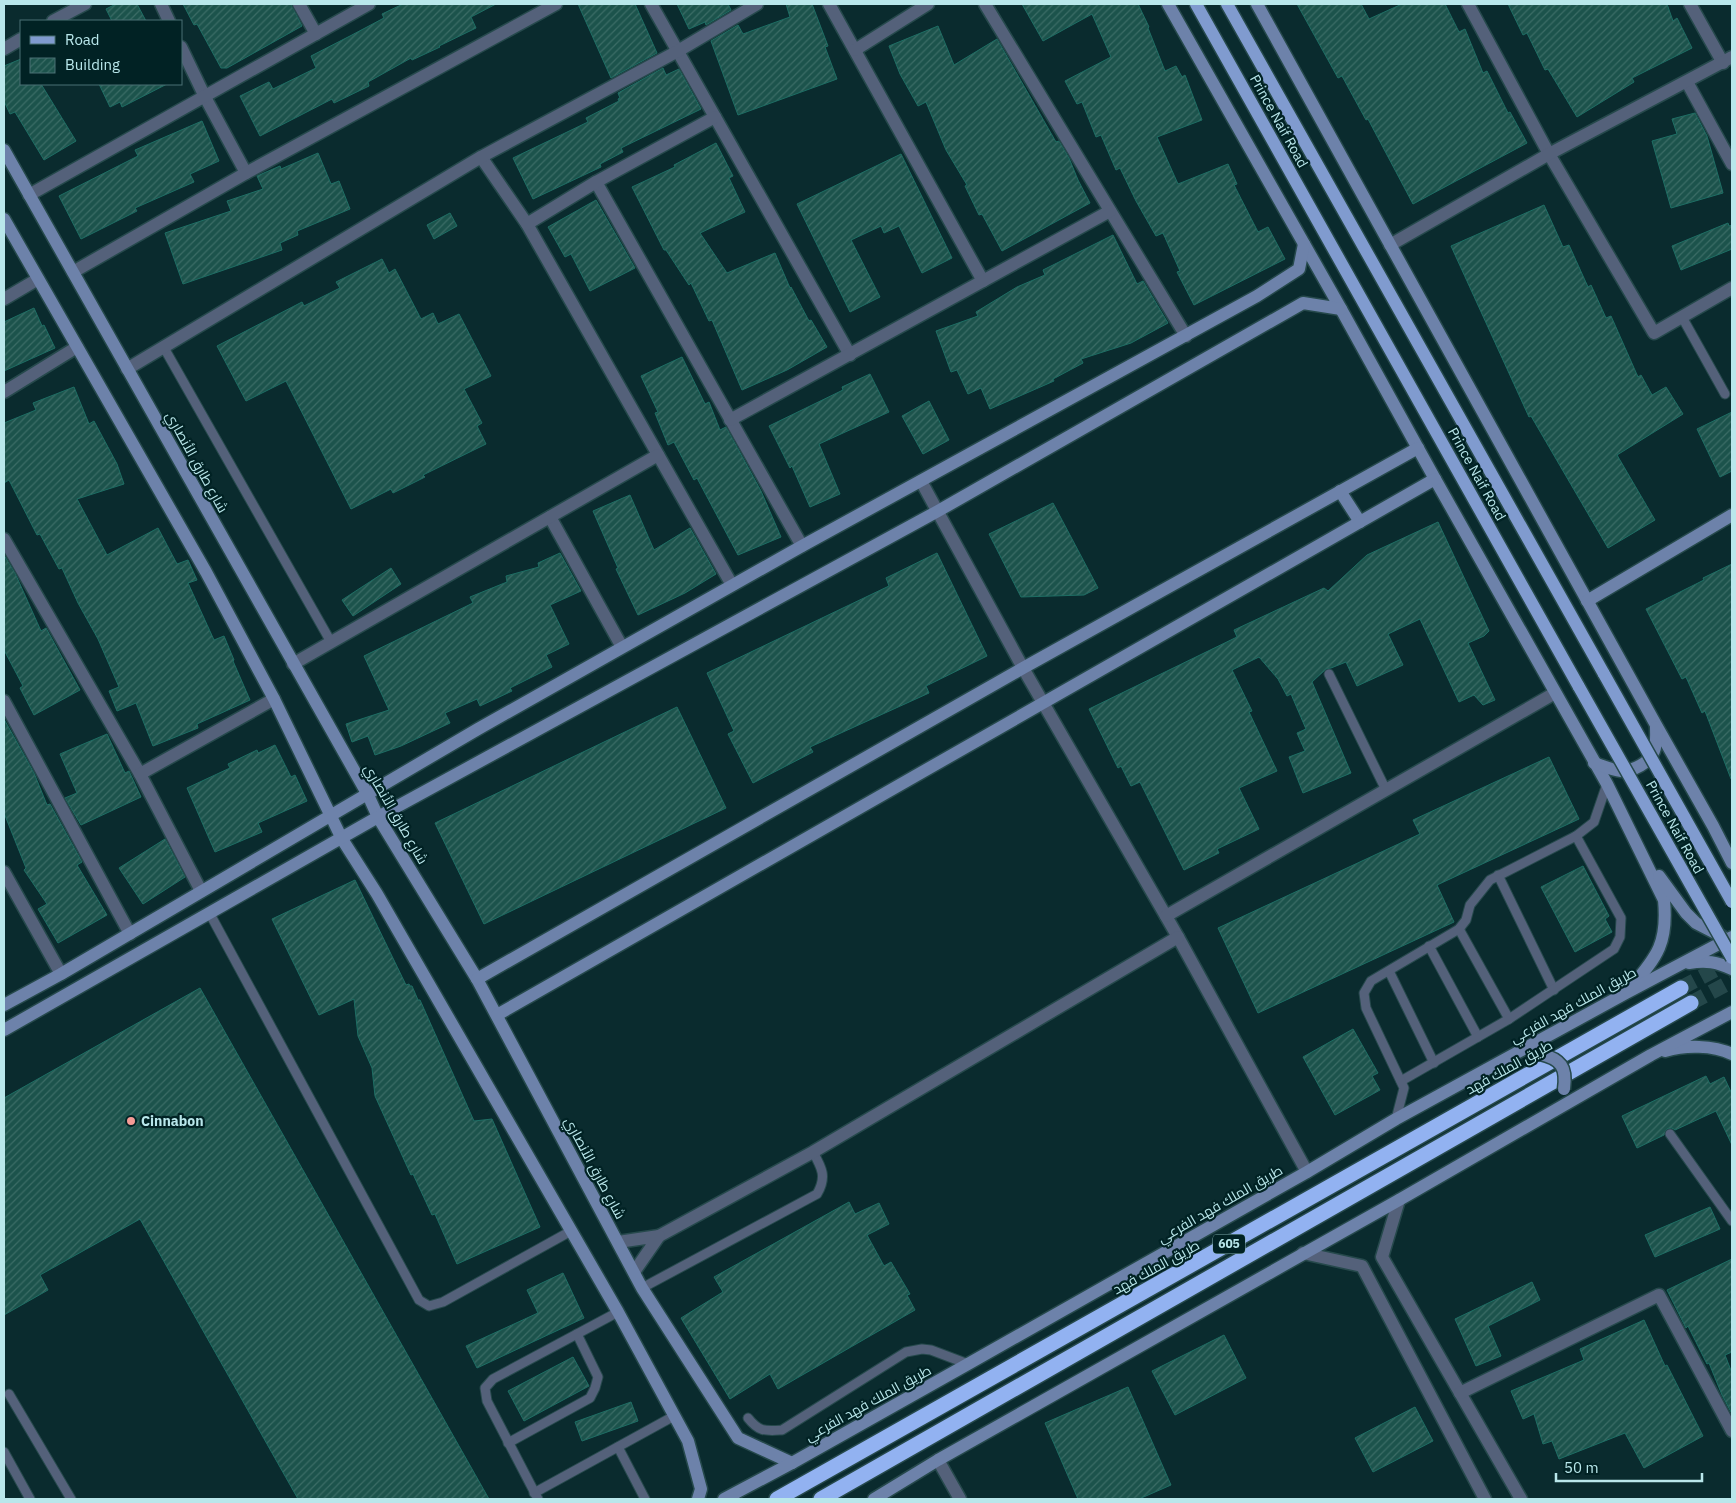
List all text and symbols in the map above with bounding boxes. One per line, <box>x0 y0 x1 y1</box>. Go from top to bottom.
legend <box>20 20 182 85</box>
text: Road <box>65 30 100 49</box>
text: Building <box>65 55 120 74</box>
street label: Prince Naif Road <box>1246 71 1312 171</box>
street label: شارع طارق الأنصاري <box>159 408 232 517</box>
street label: Prince Naif Road <box>1444 424 1510 524</box>
street label: شارع طارق الأنصاري <box>357 761 432 869</box>
street label: Prince Naif Road <box>1642 777 1708 877</box>
street label: طريق الملك فهد الفرعي <box>1507 963 1641 1050</box>
street label: طريق الملك فهد <box>1462 1036 1556 1098</box>
place label: Cinnabon <box>141 1112 204 1130</box>
street label: شارع طارق الأنصاري <box>558 1114 629 1223</box>
marker: Cinnabon <box>125 1115 137 1127</box>
street label: طريق الملك فهد الفرعي <box>1154 1161 1287 1250</box>
road number: 605 <box>1213 1234 1245 1254</box>
street label: طريق الملك فهد <box>1109 1236 1203 1298</box>
street label: طريق الملك فهد الفرعي <box>802 1361 936 1448</box>
scale bar <box>1556 1450 1702 1482</box>
text: 50 m <box>1564 1458 1599 1477</box>

